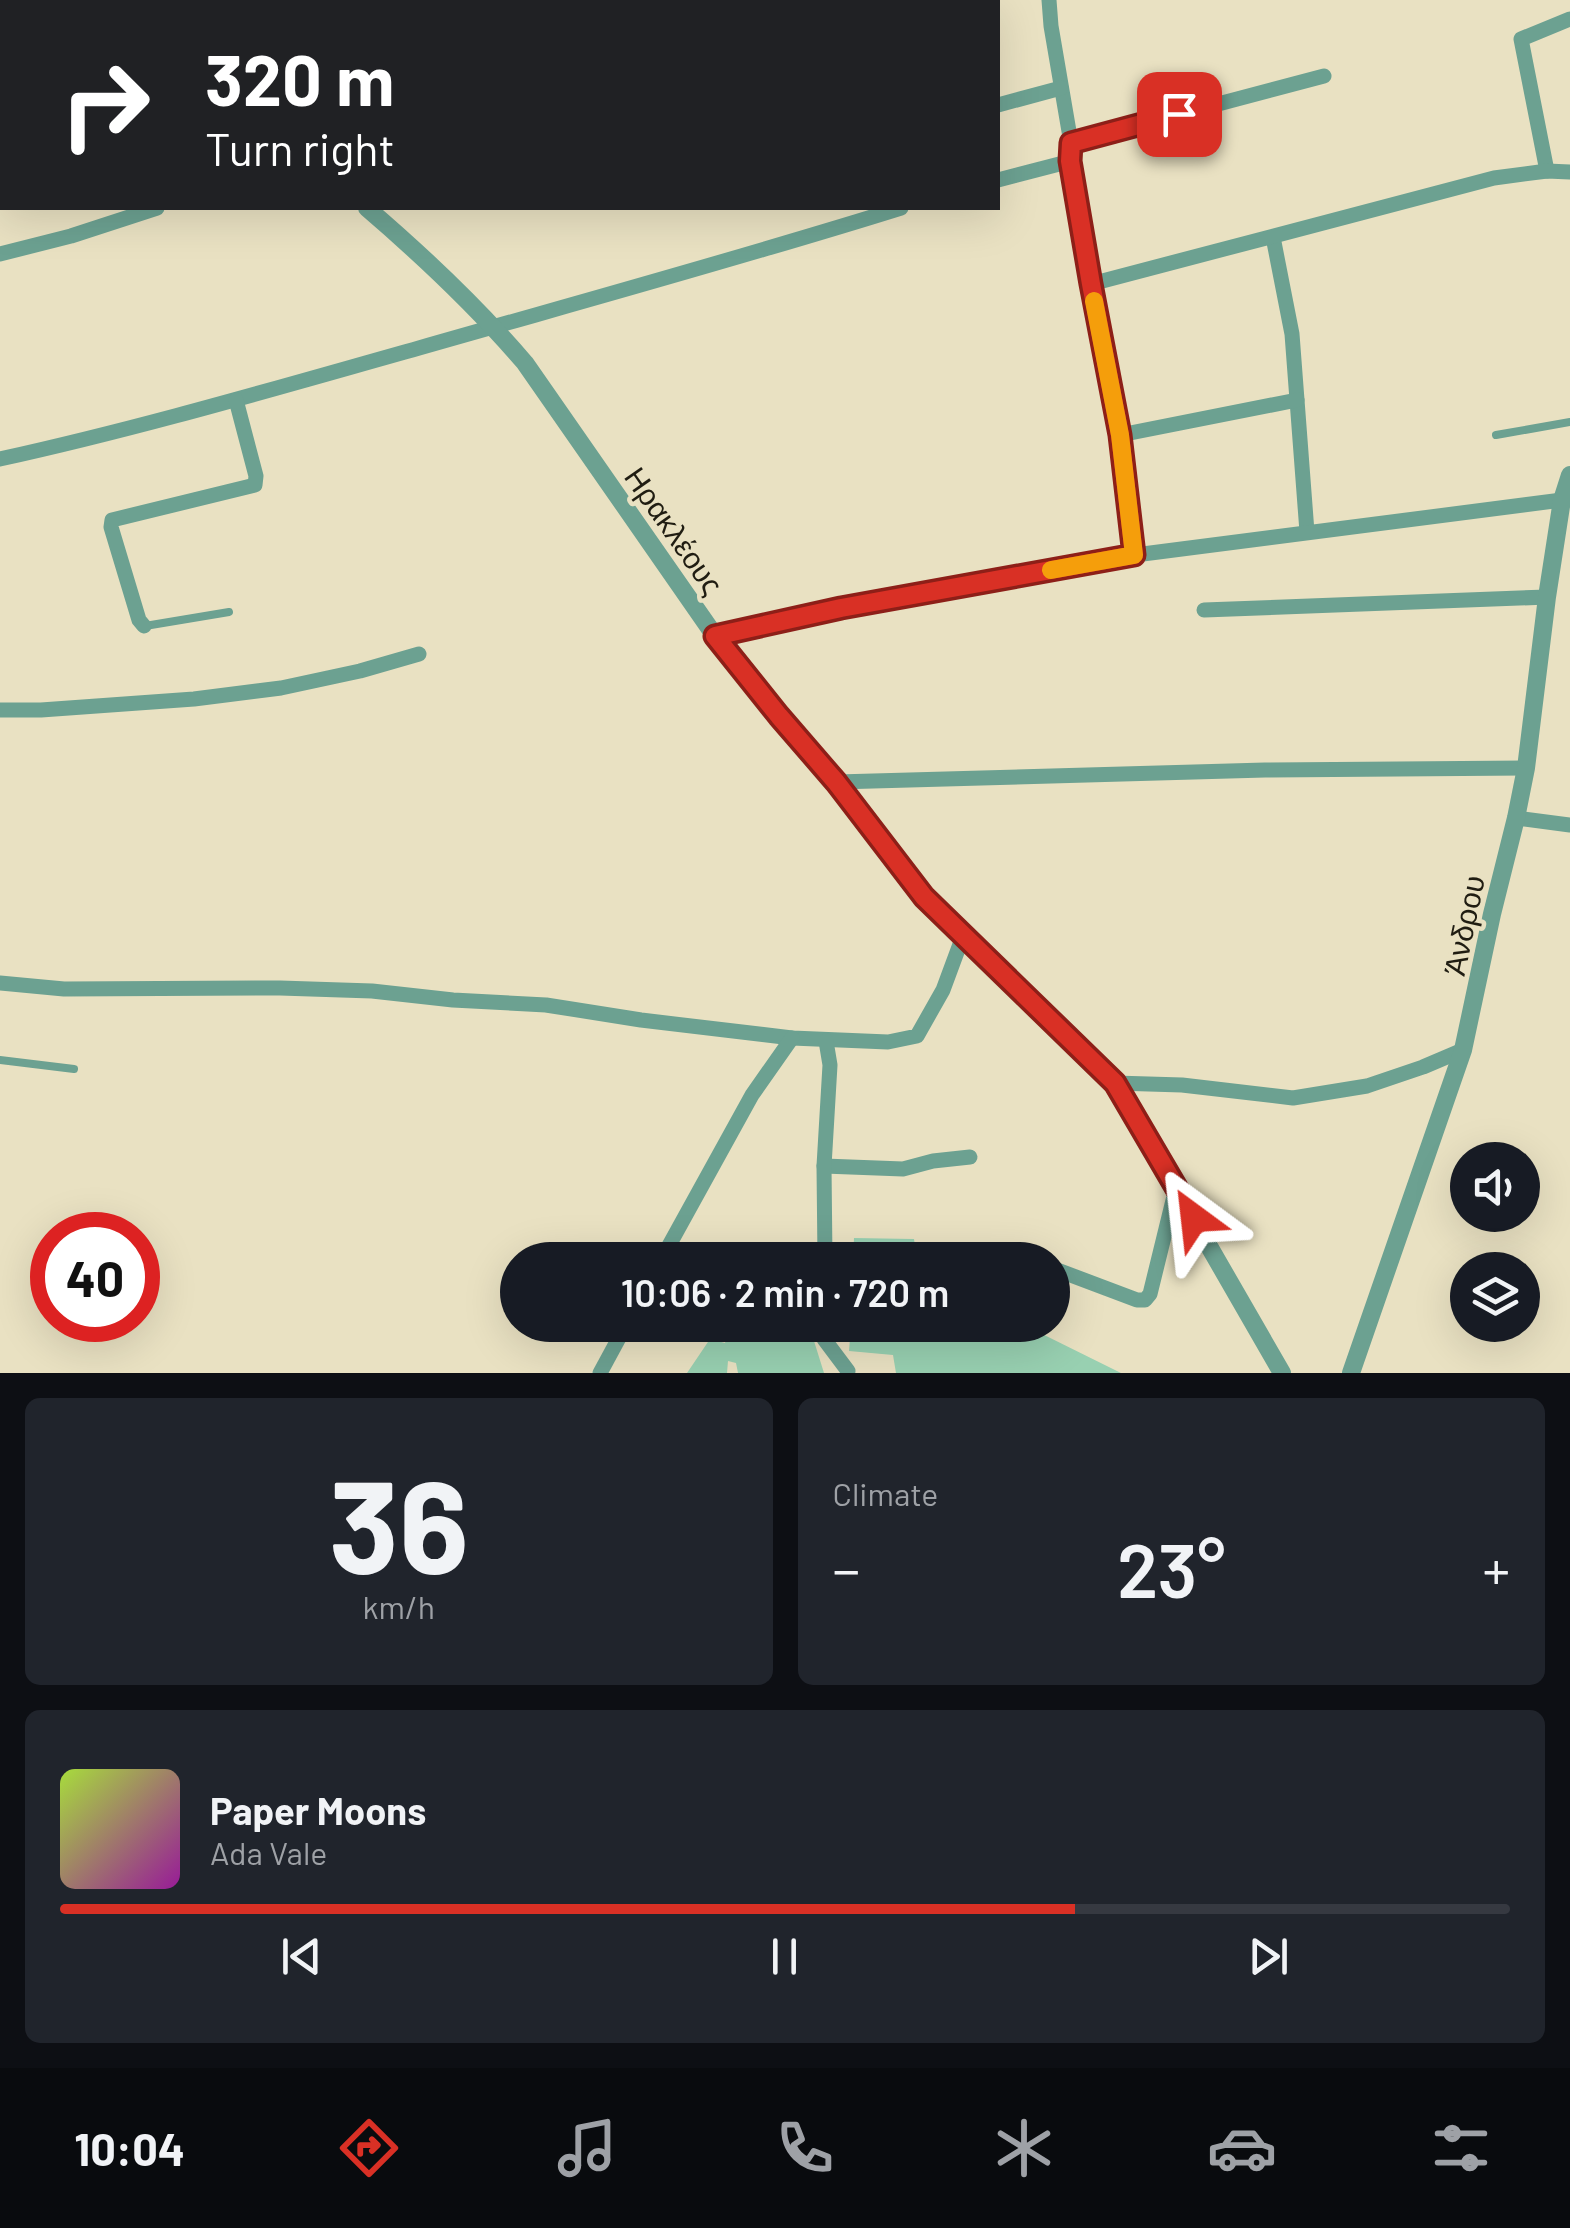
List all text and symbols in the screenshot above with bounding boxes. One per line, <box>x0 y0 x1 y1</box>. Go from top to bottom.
text: 320 m <box>205 36 394 120</box>
icon: right <box>40 40 170 170</box>
pin <box>1137 72 1222 157</box>
icon: arrive <box>1152 87 1207 142</box>
text: Turn right <box>205 121 395 175</box>
street label: Ηρακλέους <box>618 459 732 601</box>
street label: Άνδρου <box>1435 872 1491 978</box>
map controls <box>1450 1142 1540 1342</box>
button: sound <box>1450 1142 1540 1232</box>
position arrow <box>1142 1166 1246 1270</box>
speed limit sign: 40 <box>30 1212 160 1342</box>
button: layers <box>1450 1252 1540 1342</box>
text: 10:06 · 2 min · 720 m <box>621 1269 949 1315</box>
text: 36 <box>329 1444 469 1600</box>
text: Climate <box>833 1474 938 1512</box>
text: 23° <box>1117 1523 1226 1613</box>
text: − <box>833 1535 860 1601</box>
text: + <box>1482 1535 1510 1601</box>
text: km/h <box>363 1587 435 1625</box>
text: Paper Moons <box>210 1787 426 1833</box>
text: Ada Vale <box>210 1833 327 1871</box>
icon: previous <box>274 1929 329 1984</box>
icon: pause <box>757 1929 812 1984</box>
icon: next <box>1241 1929 1296 1984</box>
icon: directions <box>334 2113 404 2183</box>
icon: music <box>552 2113 622 2183</box>
icon: phone <box>770 2113 840 2183</box>
icon: climate <box>989 2113 1059 2183</box>
icon: car <box>1207 2113 1277 2183</box>
icon: filters <box>1426 2113 1496 2183</box>
text: 10:04 <box>74 2121 185 2175</box>

